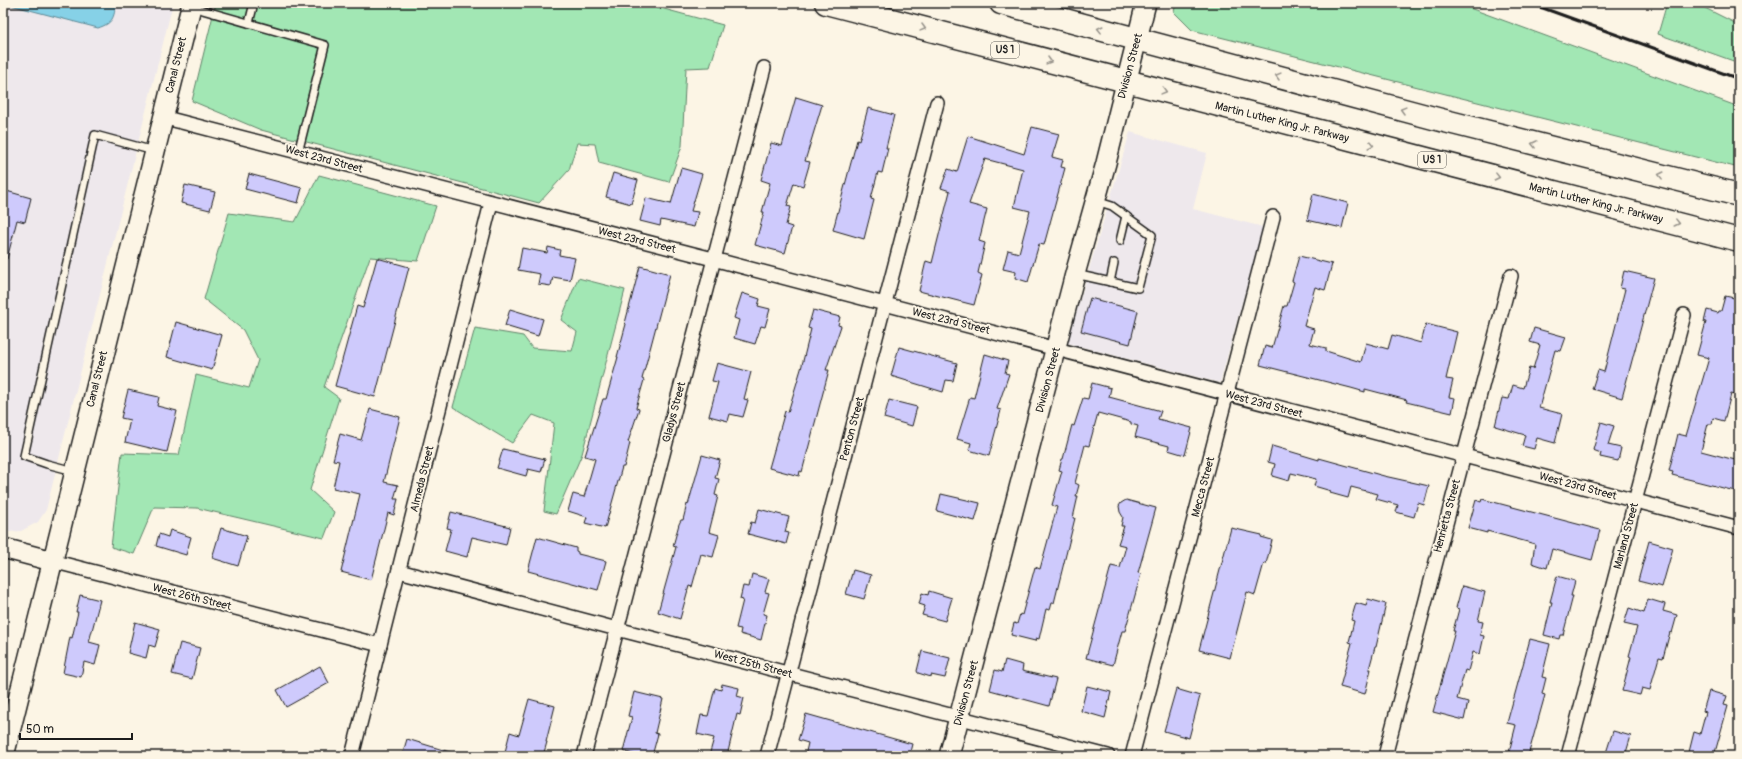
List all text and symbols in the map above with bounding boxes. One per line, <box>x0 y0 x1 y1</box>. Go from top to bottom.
one-way arrow <box>919 23 926 32</box>
one-way arrow <box>1096 25 1103 33</box>
street label: Division Street <box>1115 31 1145 100</box>
street label: Canal Street <box>163 35 189 95</box>
road number: US 1 <box>991 42 1019 58</box>
one-way arrow <box>1045 56 1052 65</box>
one-way arrow <box>1274 72 1281 81</box>
one-way arrow <box>1160 86 1167 95</box>
street label: Martin Luther King Jr. Parkway <box>1214 99 1351 145</box>
one-way arrow <box>1400 106 1407 115</box>
one-way arrow <box>1367 140 1374 148</box>
one-way arrow <box>1531 140 1538 148</box>
street label: West 23rd Street <box>284 142 365 176</box>
road number: US 1 <box>1418 152 1446 168</box>
one-way arrow <box>1493 172 1500 181</box>
one-way arrow <box>1657 172 1664 180</box>
street label: Martin Luther King Jr. Parkway <box>1528 180 1665 226</box>
one-way arrow <box>1673 219 1680 227</box>
street label: West 23rd Street <box>597 224 678 256</box>
street label: West 23rd Street <box>911 305 992 337</box>
street label: Division Street <box>1033 345 1063 414</box>
street label: Canal Street <box>84 349 110 409</box>
street label: Gladys Street <box>660 380 688 444</box>
street label: West 23rd Street <box>1224 387 1305 421</box>
street label: Penton Street <box>837 395 867 463</box>
street label: Almeda Street <box>408 444 437 513</box>
street label: Mecca Street <box>1189 455 1217 519</box>
street label: West 23rd Street <box>1538 469 1619 503</box>
street label: Henrietta Street <box>1431 477 1463 554</box>
street label: Marland Street <box>1611 501 1641 571</box>
street label: West 26th Street <box>151 581 233 613</box>
street label: West 25th Street <box>712 647 794 681</box>
street label: Division Street <box>951 658 981 727</box>
scale bar <box>20 715 132 741</box>
text: 50 m <box>26 722 54 737</box>

